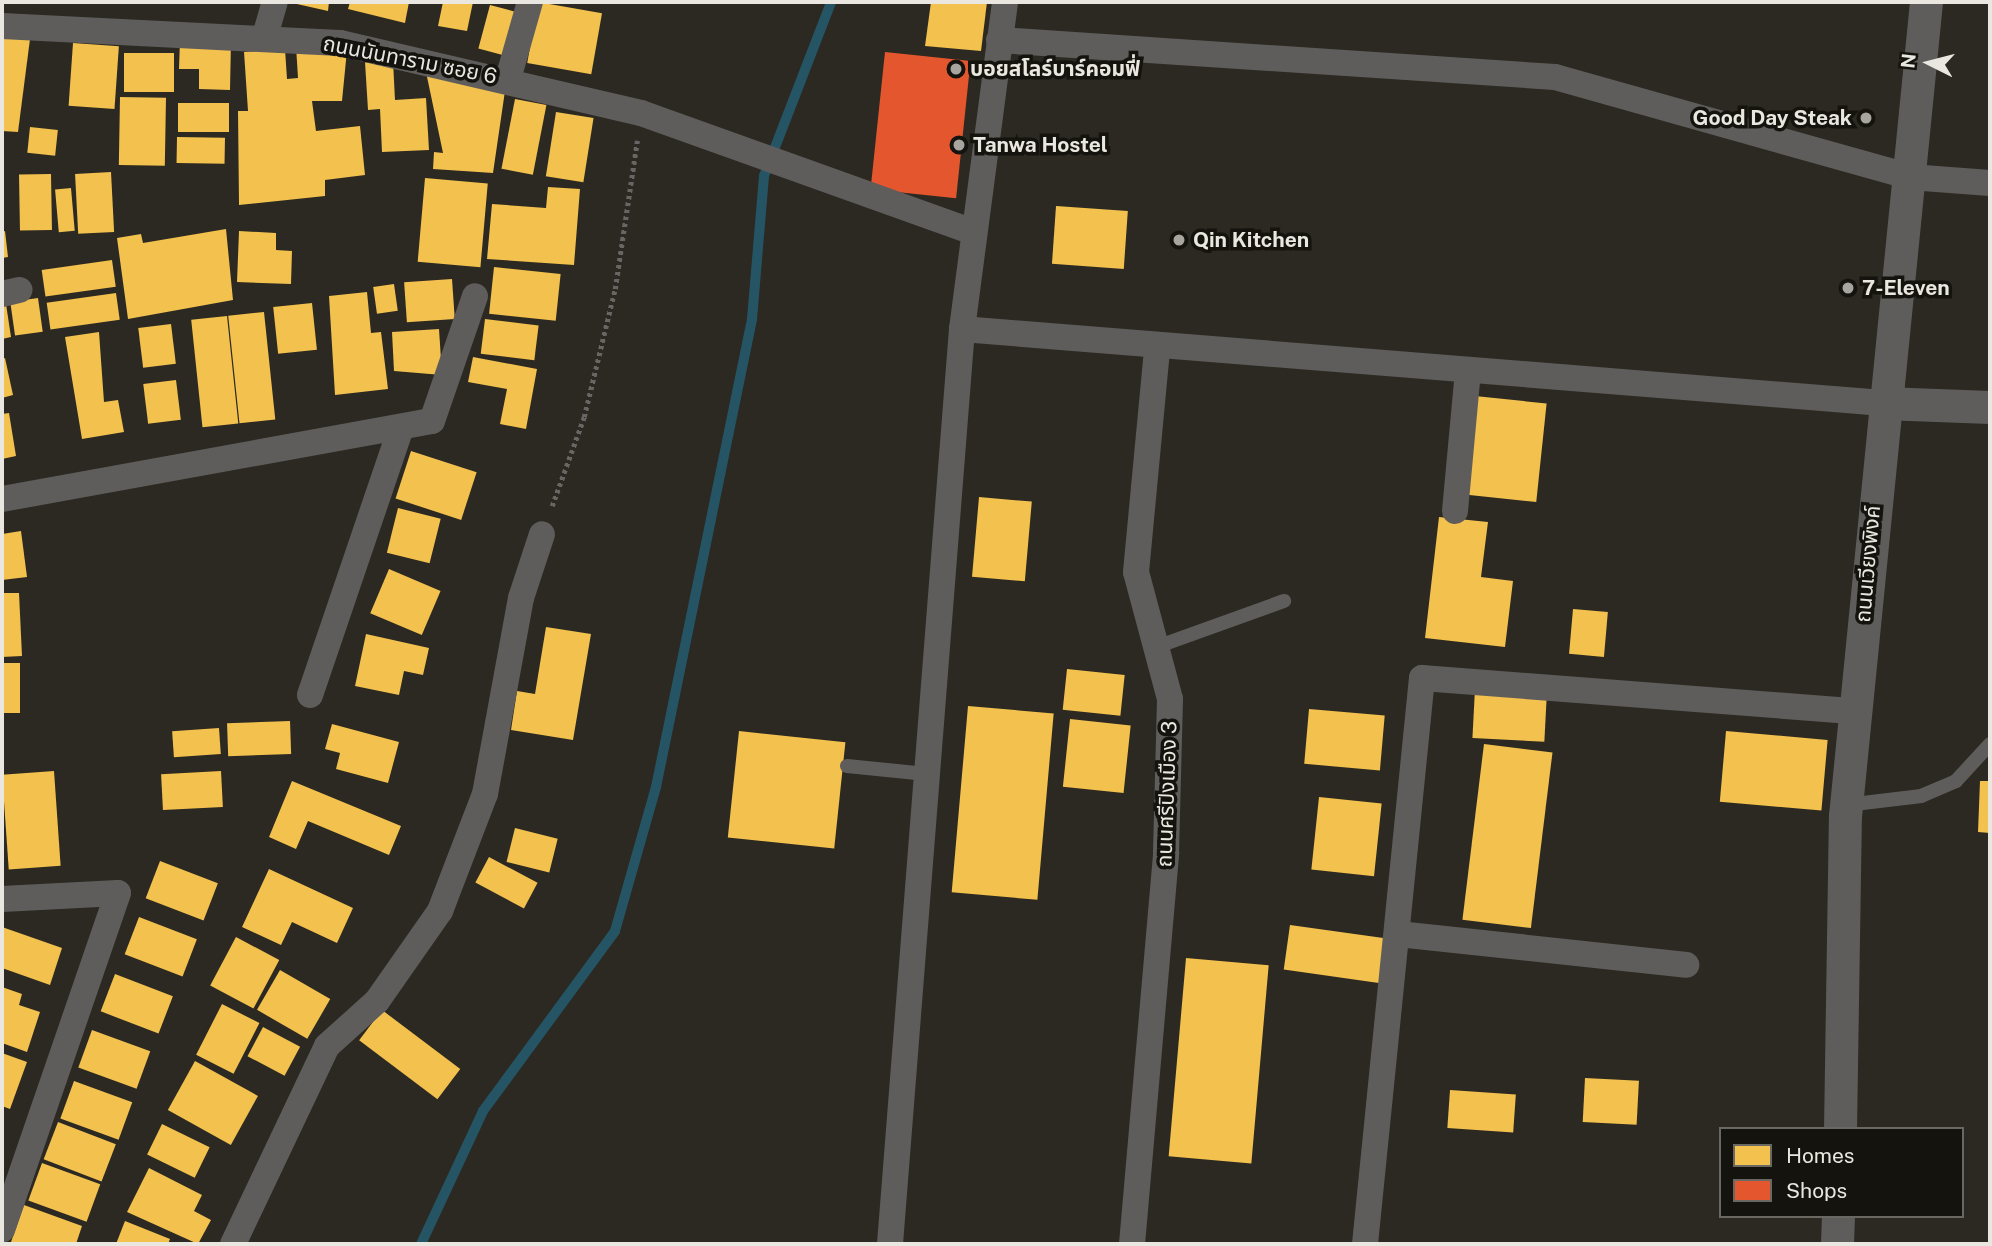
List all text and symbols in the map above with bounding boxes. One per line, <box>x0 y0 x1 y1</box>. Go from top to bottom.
north arrow <box>1894 28 1964 98</box>
street label: ถนนนันทาราม ซอย 6 <box>321 31 499 89</box>
text: N <box>1896 52 1920 69</box>
place label: บอยสโลร์บาร์คอมฟี่ <box>970 56 1140 82</box>
marker: บอยสโลร์บาร์คอมฟี่ <box>948 61 964 77</box>
place label: Good Day Steak <box>1692 105 1852 131</box>
marker: Good Day Steak <box>1858 110 1874 126</box>
place label: Tanwa Hostel <box>973 132 1108 158</box>
marker: Tanwa Hostel <box>951 137 967 153</box>
place label: Qin Kitchen <box>1193 227 1309 253</box>
marker: Qin Kitchen <box>1171 232 1187 248</box>
place label: 7-Eleven <box>1862 275 1950 301</box>
marker: 7-Eleven <box>1840 280 1856 296</box>
street label: ถนนเวียงพิงค์ <box>1850 505 1886 623</box>
street label: ถนนศรีปิงเมือง 3 <box>1152 720 1182 868</box>
legend <box>1719 1127 1964 1218</box>
text: Homes <box>1786 1143 1854 1168</box>
text: Shops <box>1786 1178 1847 1203</box>

